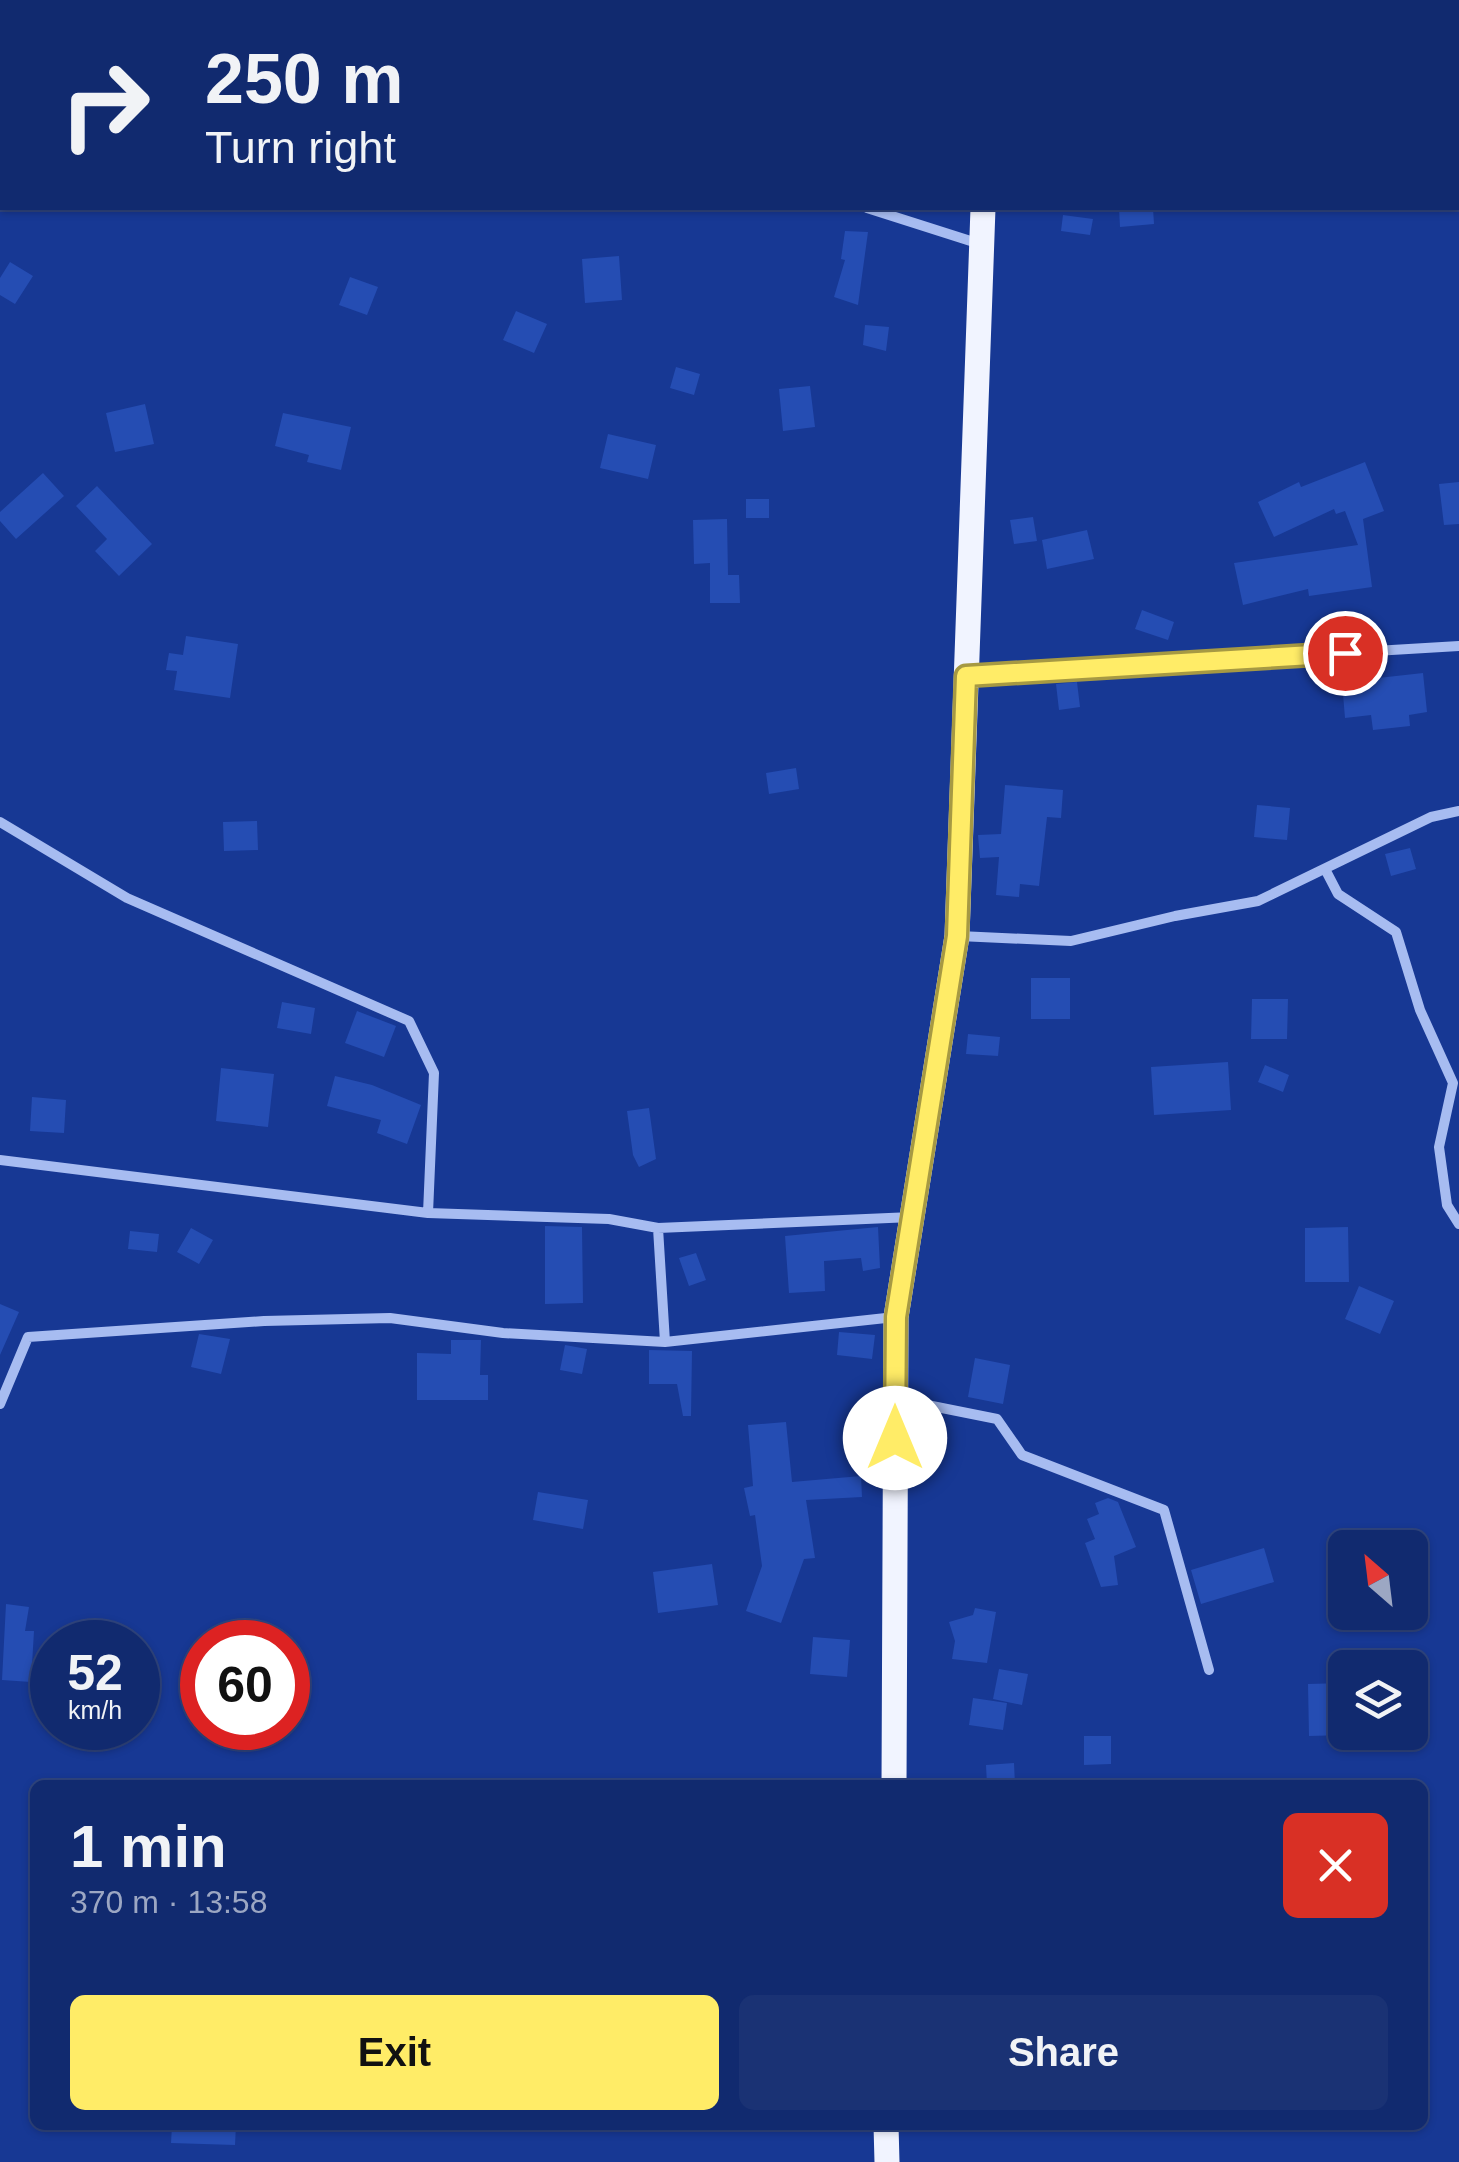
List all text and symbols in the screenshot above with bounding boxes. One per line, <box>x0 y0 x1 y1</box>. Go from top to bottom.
icon: right <box>40 40 170 170</box>
text: 250 m <box>205 40 403 118</box>
text: Turn right <box>205 122 396 173</box>
pin <box>1303 611 1388 696</box>
icon: arrive <box>1318 626 1373 681</box>
position arrow <box>843 1386 947 1490</box>
north arrow <box>1328 1530 1428 1630</box>
map controls <box>1328 1530 1428 1750</box>
speed limit sign: 60 <box>180 1620 310 1750</box>
text: 52 <box>67 1645 123 1701</box>
button: layers <box>1328 1650 1428 1750</box>
text: km/h <box>68 1696 122 1724</box>
text: 1 min <box>70 1813 227 1880</box>
button: close <box>1283 1813 1388 1918</box>
text: 370 m · 13:58 <box>70 1884 267 1920</box>
button: Exit <box>70 1995 719 2110</box>
button: Share <box>739 1995 1388 2110</box>

